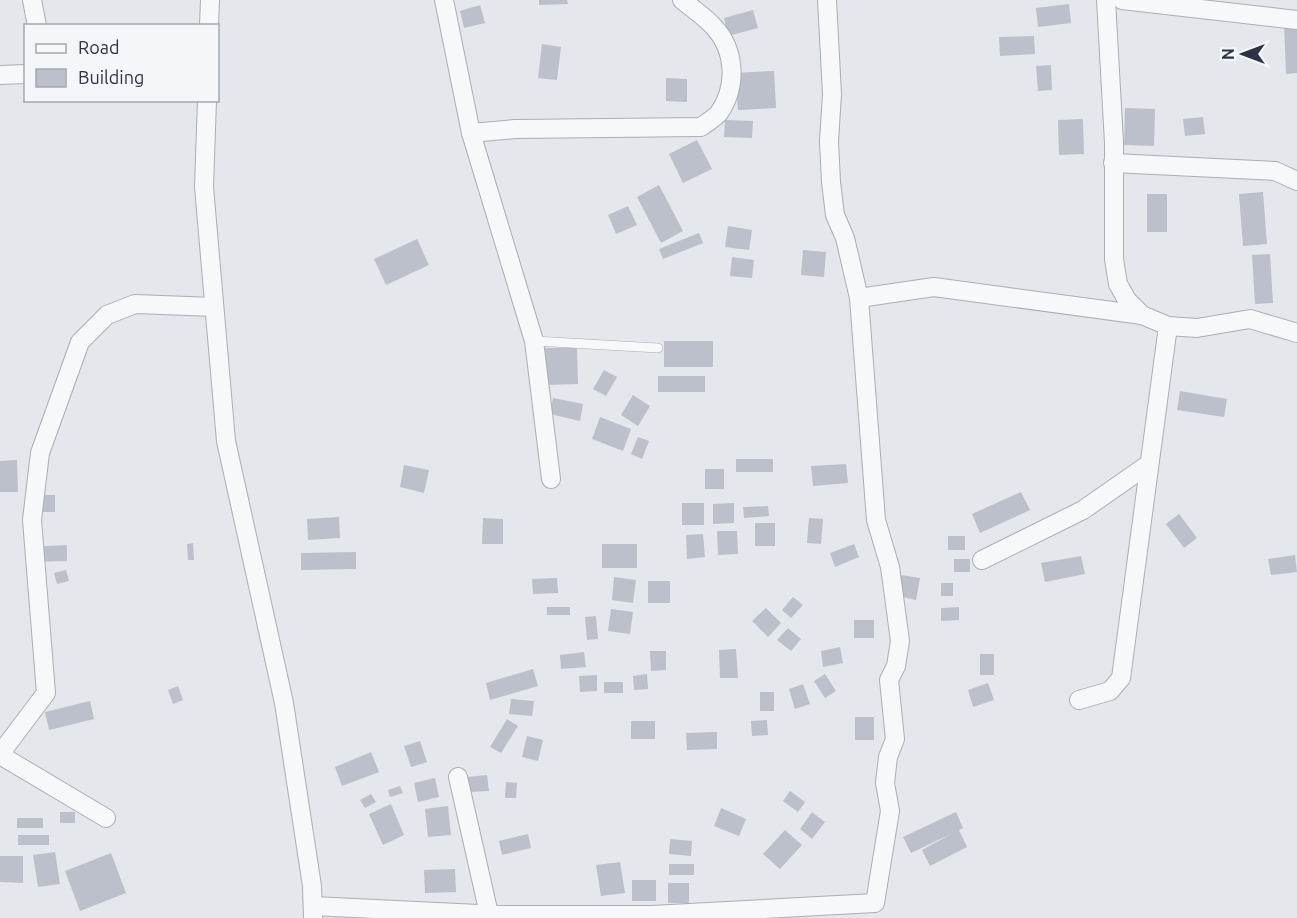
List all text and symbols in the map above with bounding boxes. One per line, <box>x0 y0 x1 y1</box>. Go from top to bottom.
legend <box>24 24 219 102</box>
north arrow <box>1213 24 1273 84</box>
text: Road <box>78 37 120 57</box>
text: N <box>1219 48 1237 60</box>
text: Building <box>78 67 144 87</box>

